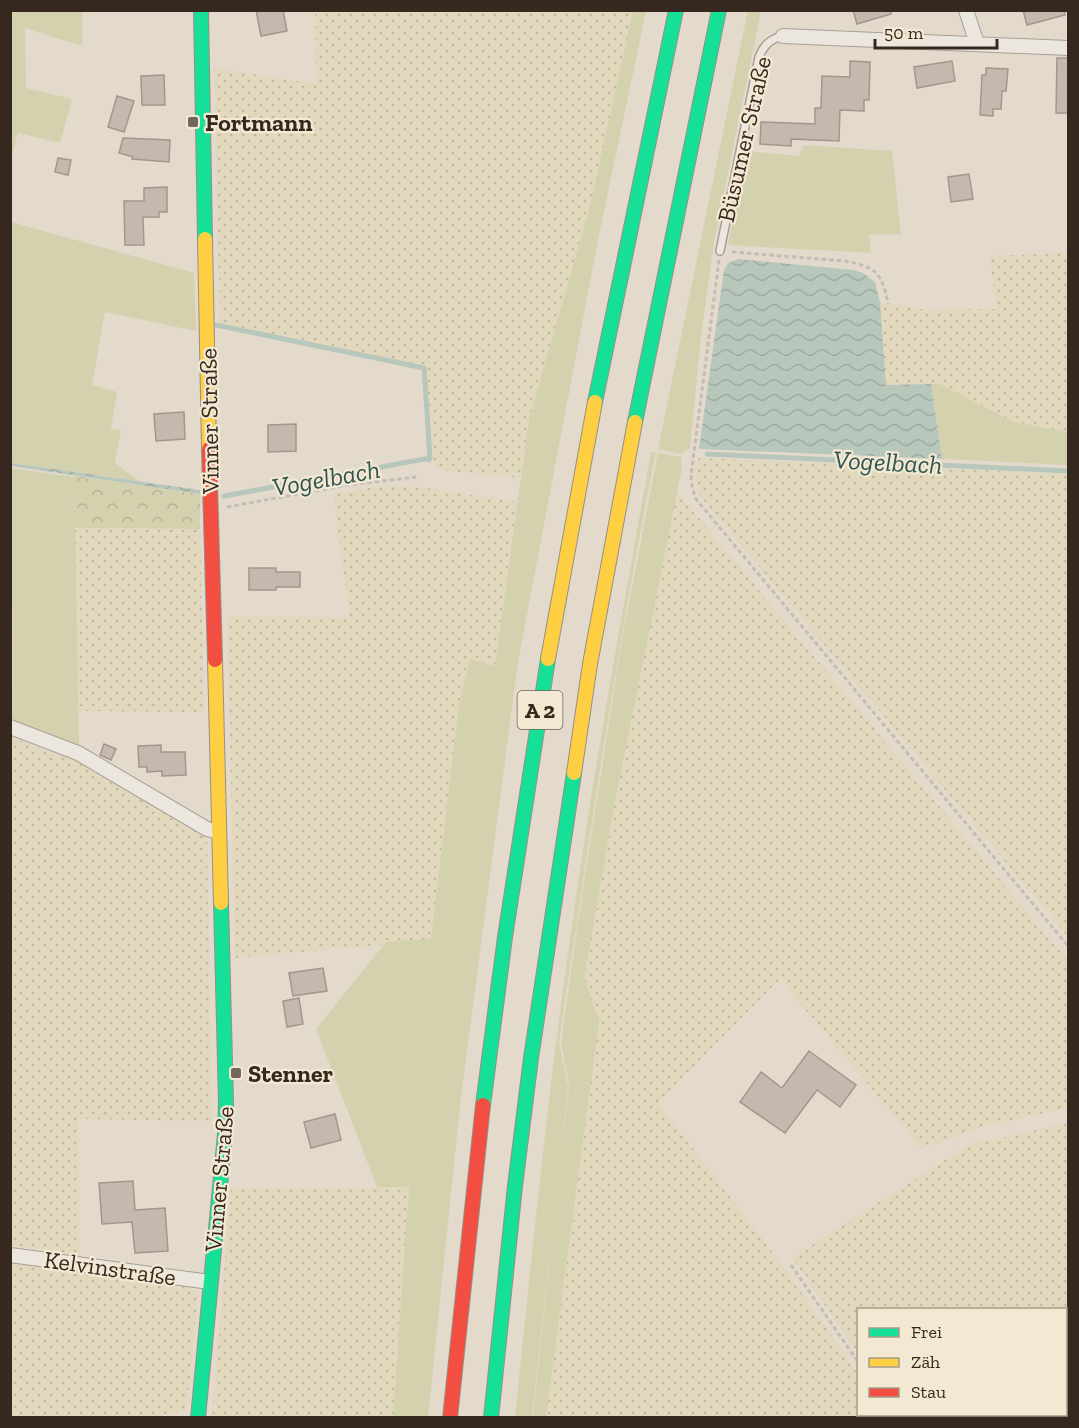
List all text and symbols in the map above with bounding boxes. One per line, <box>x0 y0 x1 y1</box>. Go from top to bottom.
scale bar <box>875 12 996 50</box>
text: 50 m <box>884 22 924 44</box>
street label: Büsumer Straße <box>711 53 777 225</box>
place label: Fortmann <box>205 108 313 137</box>
marker: Fortmann <box>186 115 200 129</box>
street label: Vinner Straße <box>193 348 225 495</box>
water label: Vogelbach <box>833 443 943 481</box>
water label: Vogelbach <box>270 453 382 503</box>
road number: A 2 <box>518 691 562 729</box>
place label: Stenner <box>248 1059 334 1088</box>
marker: Stenner <box>229 1066 243 1080</box>
street label: Vinner Straße <box>198 1105 240 1254</box>
street label: Kelvinstraße <box>42 1244 178 1292</box>
legend <box>857 1308 1067 1416</box>
text: Frei <box>911 1321 942 1343</box>
text: Zäh <box>911 1351 940 1373</box>
text: Stau <box>911 1381 946 1403</box>

